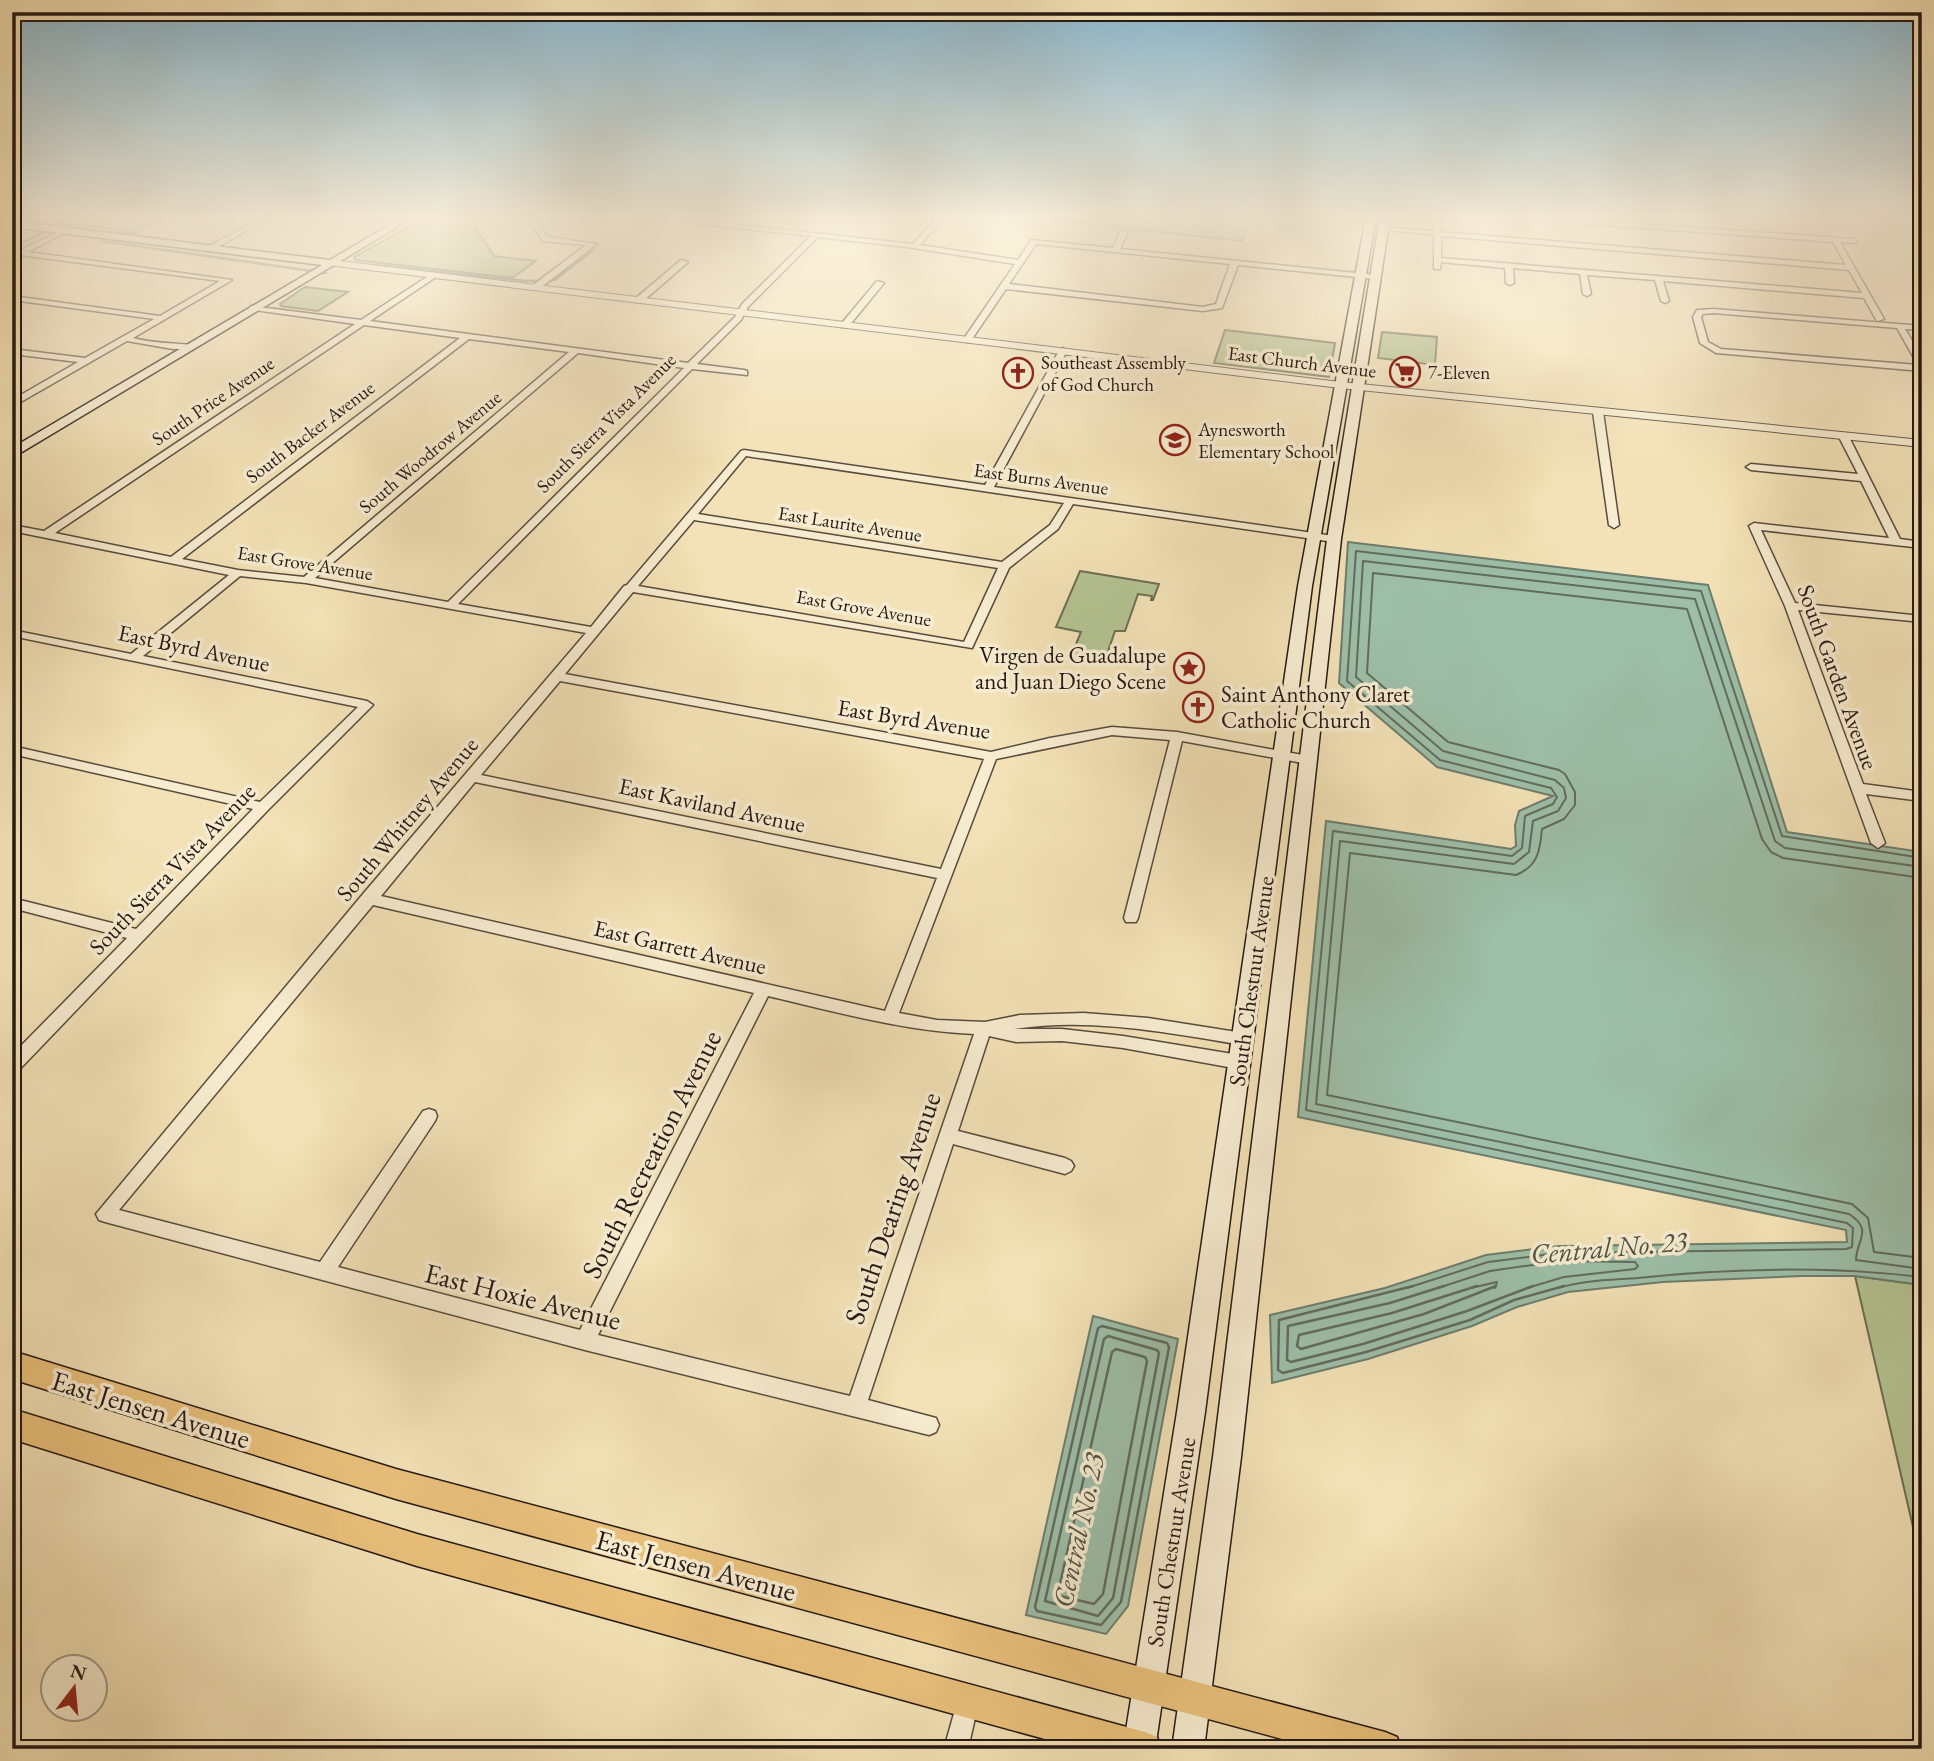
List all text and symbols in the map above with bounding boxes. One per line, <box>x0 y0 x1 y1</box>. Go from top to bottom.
street label: East Church Avenue <box>1226 341 1378 383</box>
street label: South Sierra Vista Avenue <box>531 348 681 498</box>
place label: Southeast Assembly of God Church <box>1041 350 1187 397</box>
street label: South Price Avenue <box>147 351 279 451</box>
supermarket icon: 7-Eleven <box>1388 355 1422 389</box>
church icon: Southeast Assembly of God Church <box>1001 356 1035 390</box>
place label: 7-Eleven <box>1428 360 1490 385</box>
street label: South Backer Avenue <box>240 375 380 489</box>
street label: South Woodrow Avenue <box>354 385 506 519</box>
place label: Aynesworth Elementary School <box>1197 417 1335 464</box>
school or university icon: Aynesworth Elementary School <box>1158 423 1192 457</box>
street label: East Burns Avenue <box>972 457 1110 501</box>
street label: East Laurite Avenue <box>776 500 924 548</box>
street label: East Grove Avenue <box>236 540 374 586</box>
street label: South Garden Avenue <box>1791 580 1885 774</box>
street label: East Grove Avenue <box>795 584 933 632</box>
street label: East Byrd Avenue <box>115 617 273 679</box>
place label: Virgen de Guadalupe and Juan Diego Scene <box>975 640 1166 696</box>
place icon: Virgen de Guadalupe and Juan Diego Scene <box>1172 651 1206 685</box>
place label: Saint Anthony Claret Catholic Church <box>1221 679 1411 735</box>
church icon: Saint Anthony Claret Catholic Church <box>1181 690 1215 724</box>
street label: East Byrd Avenue <box>835 692 993 746</box>
street label: South Whitney Avenue <box>329 731 485 907</box>
street label: East Kaviland Avenue <box>616 771 808 839</box>
street label: South Sierra Vista Avenue <box>82 777 262 961</box>
street label: South Chestnut Avenue <box>1221 874 1281 1088</box>
street label: East Garrett Avenue <box>591 913 769 981</box>
street label: South Recreation Avenue <box>573 1024 729 1284</box>
street label: South Dearing Avenue <box>835 1087 949 1329</box>
water label: Central No. 23 <box>1529 1222 1689 1272</box>
street label: East Hoxie Avenue <box>421 1254 625 1338</box>
street label: East Jensen Avenue <box>47 1362 255 1456</box>
street label: South Chestnut Avenue <box>1140 1435 1202 1649</box>
water label: Central No. 23 <box>1044 1449 1112 1611</box>
street label: East Jensen Avenue <box>592 1521 800 1609</box>
north arrow <box>38 1652 108 1722</box>
text: N <box>68 1658 90 1686</box>

